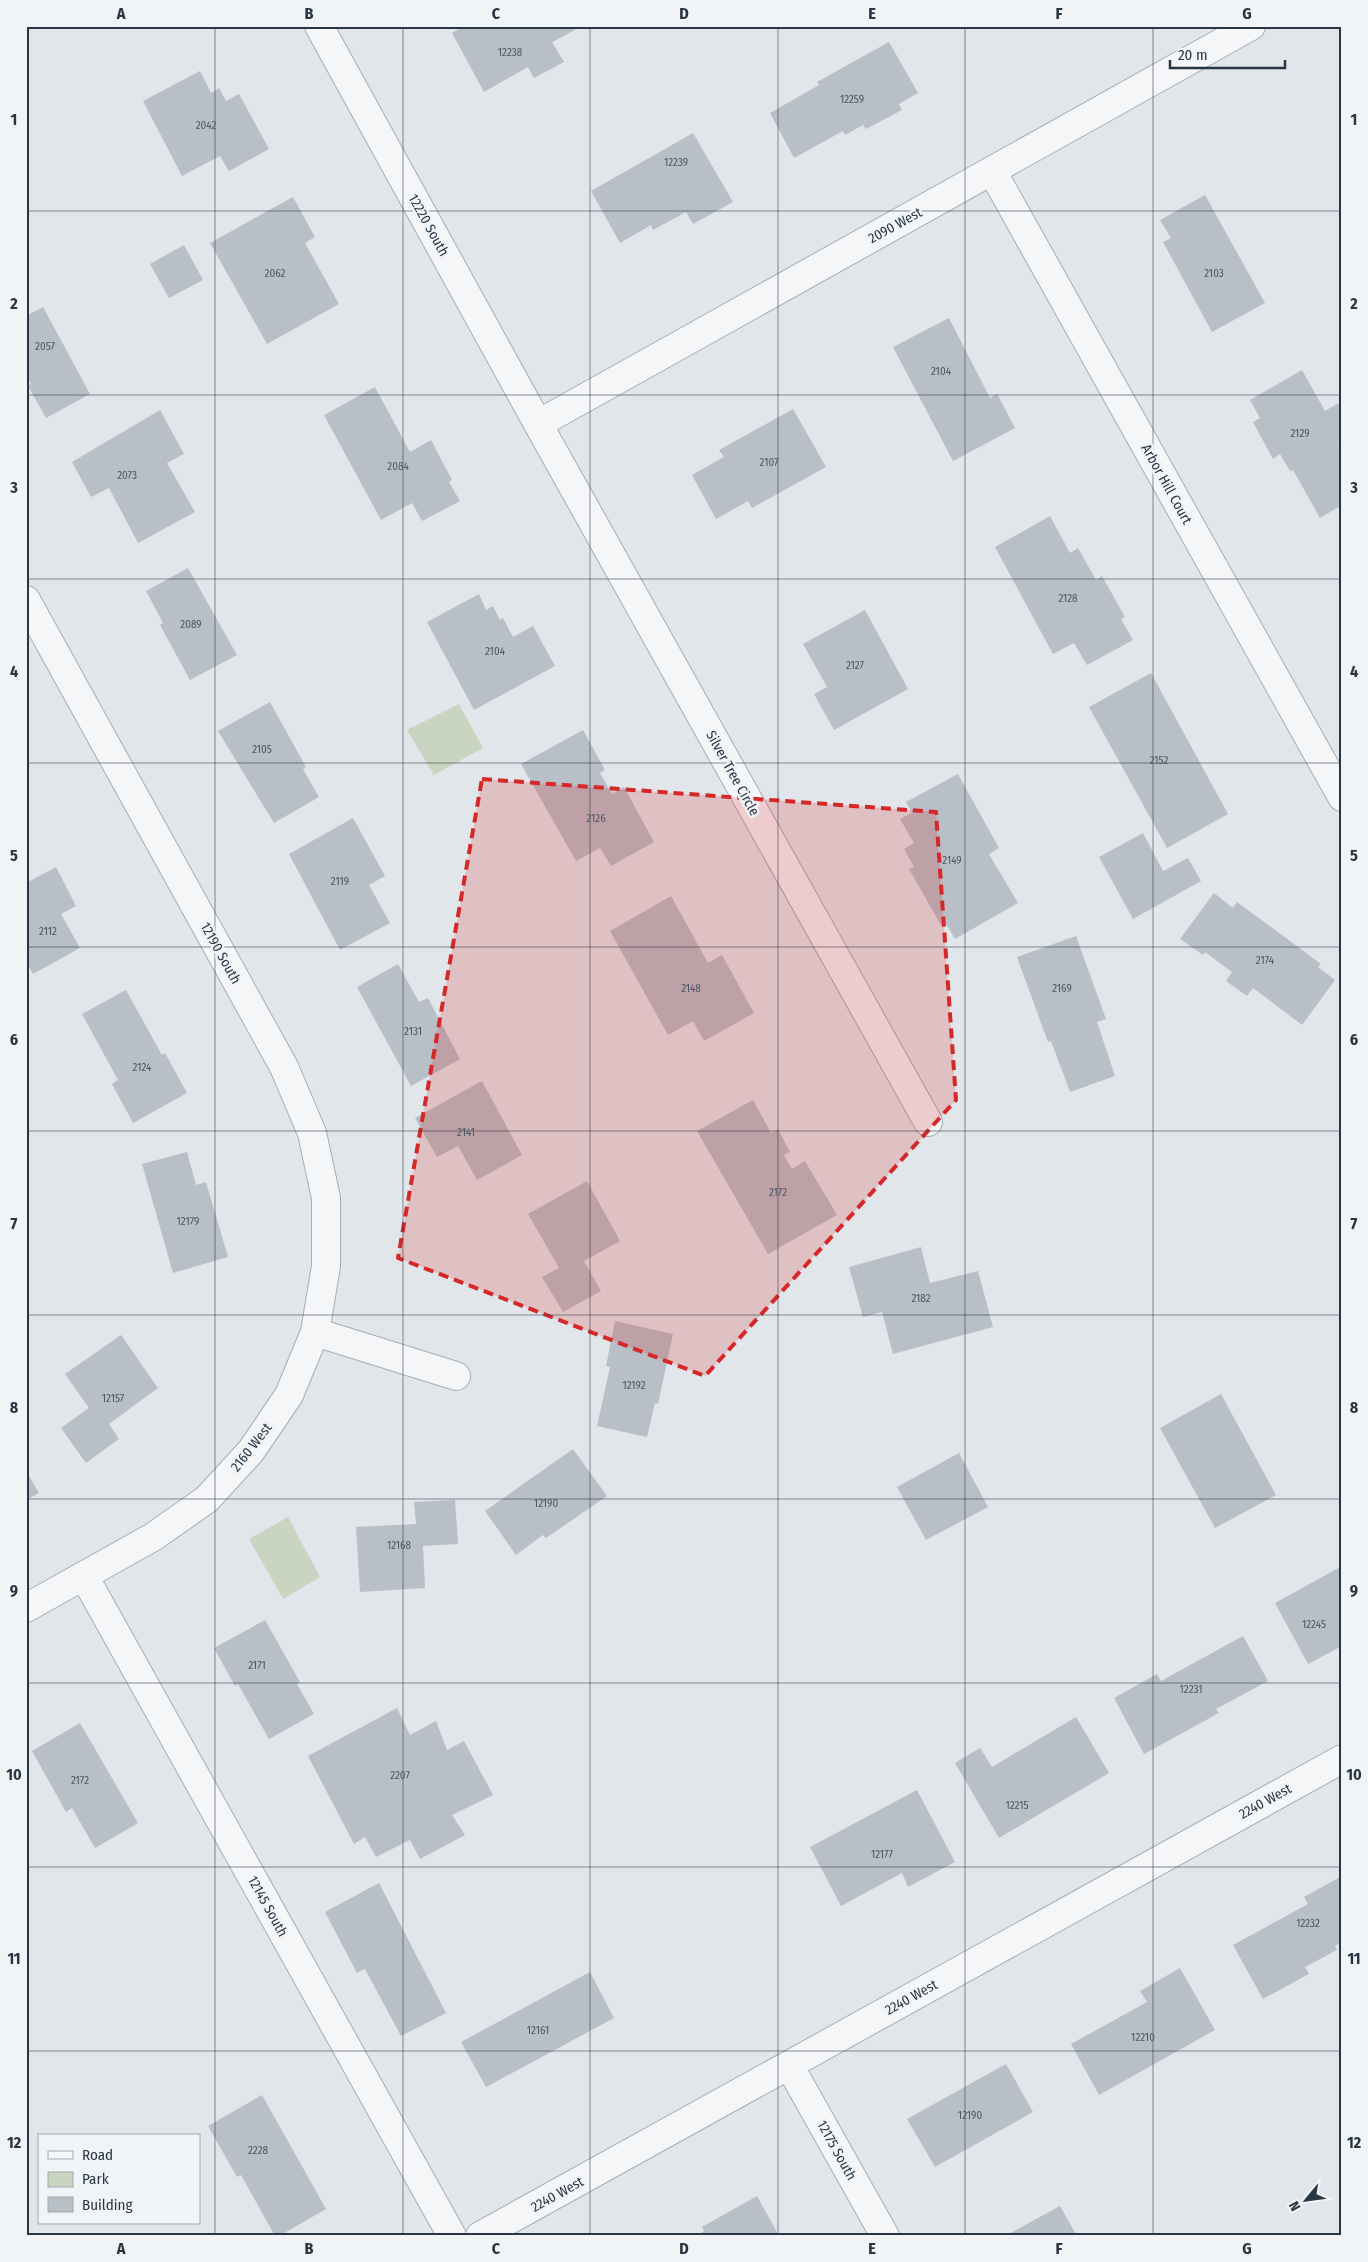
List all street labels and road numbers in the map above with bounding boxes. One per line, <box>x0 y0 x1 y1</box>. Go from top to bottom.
street label: 12220 South <box>405 191 453 259</box>
street label: 2090 West <box>866 204 925 247</box>
street label: Arbor Hill Court <box>1138 441 1196 528</box>
street label: Silver Tree Circle <box>702 728 763 819</box>
street label: 12190 South <box>197 919 244 987</box>
street label: 2160 West <box>227 1419 276 1475</box>
street label: 2240 West <box>1236 1780 1295 1823</box>
street label: 12145 South <box>244 1873 291 1940</box>
street label: 2240 West <box>882 1976 941 2019</box>
street label: 12175 South <box>813 2117 860 2183</box>
street label: 2240 West <box>528 2173 587 2216</box>

